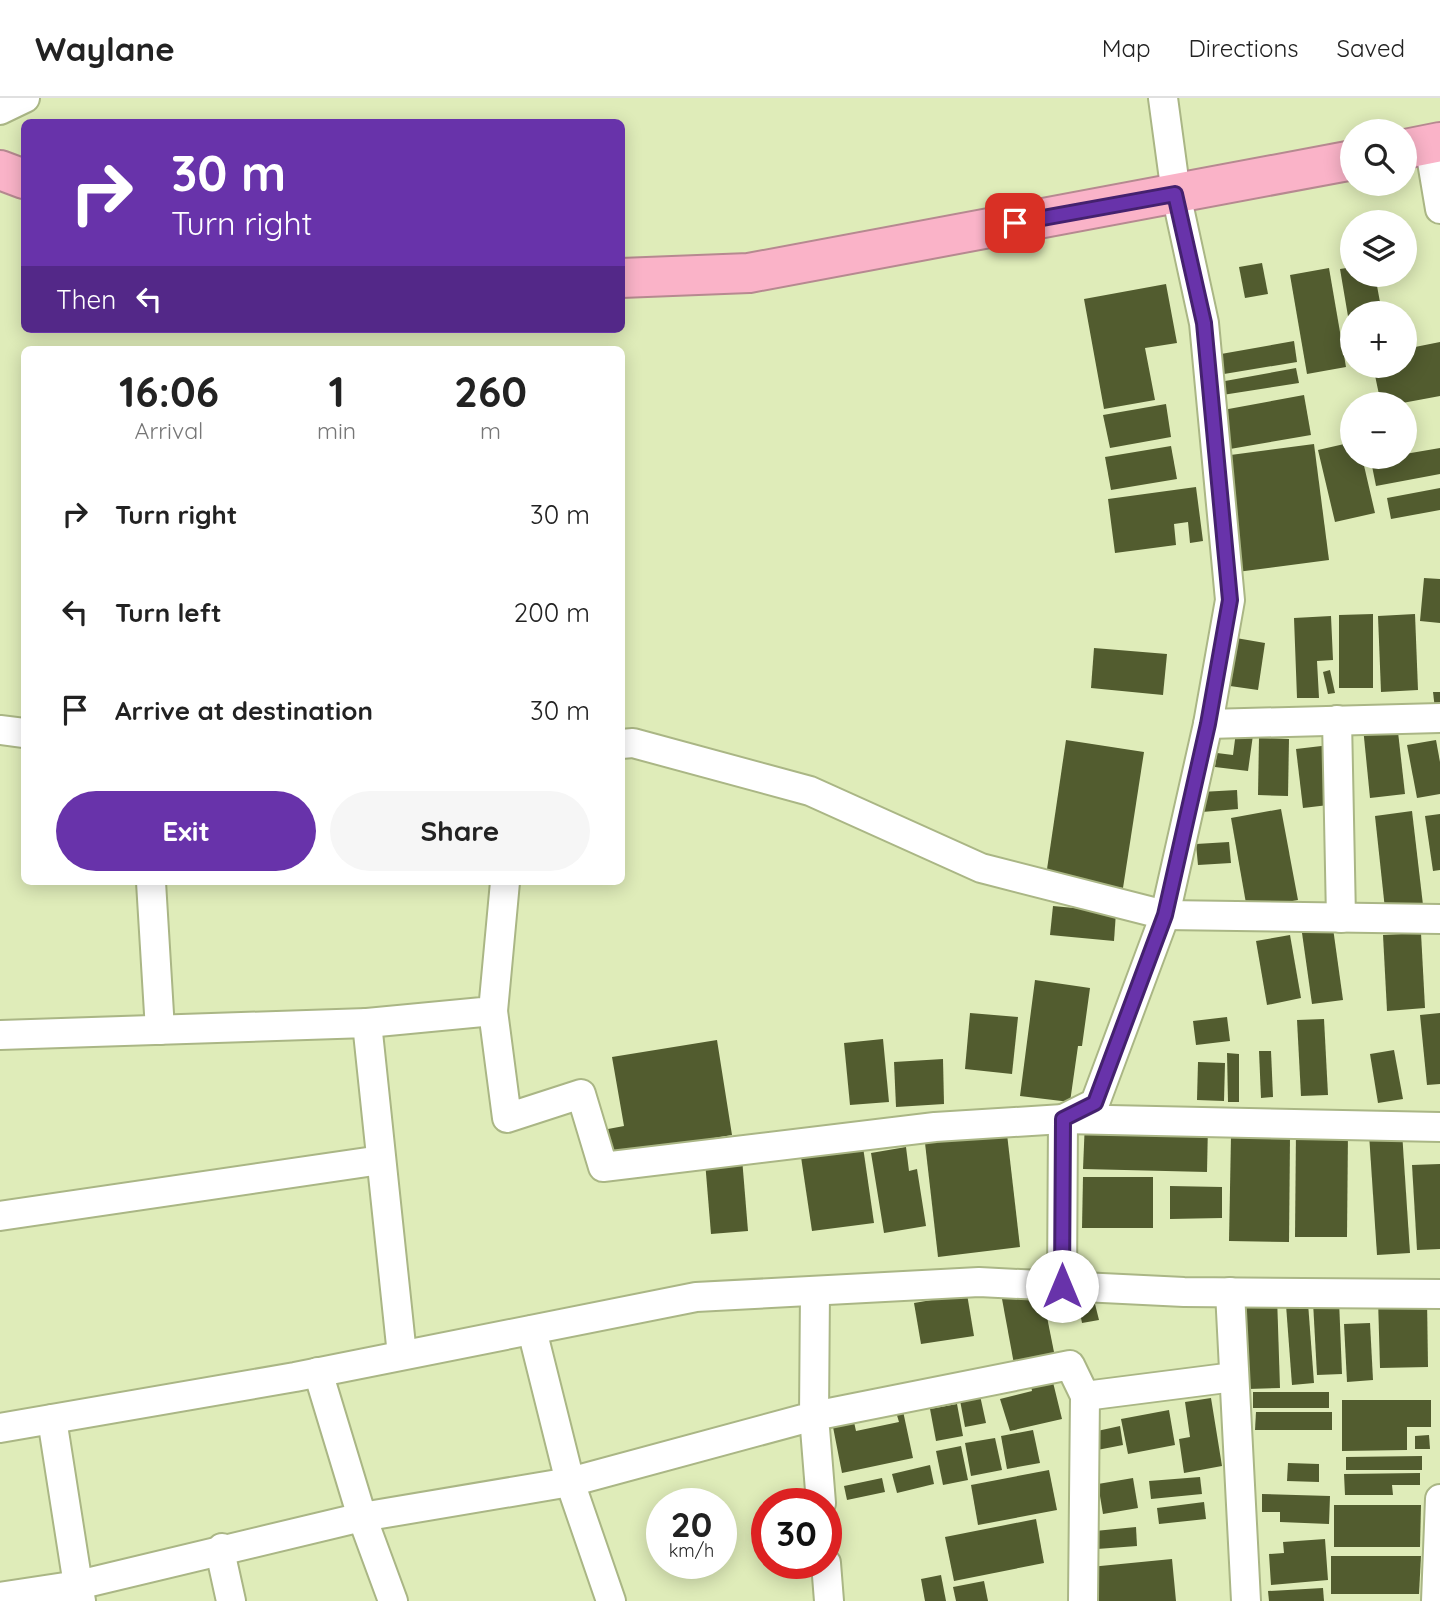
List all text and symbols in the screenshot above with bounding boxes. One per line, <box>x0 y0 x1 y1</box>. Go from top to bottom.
text: Waylane <box>35 28 175 69</box>
text: Map <box>1102 33 1151 63</box>
text: Directions <box>1189 33 1299 63</box>
text: Saved <box>1337 33 1405 63</box>
map controls <box>1340 119 1417 469</box>
button: search <box>1340 119 1417 196</box>
text: 30 m <box>171 142 286 203</box>
icon: right <box>56 147 147 238</box>
pin <box>985 193 1045 253</box>
text: Turn right <box>171 203 312 243</box>
icon: arrive <box>996 204 1034 242</box>
button: layers <box>1340 210 1417 287</box>
icon: left <box>130 280 168 318</box>
text: Then <box>56 283 116 316</box>
button: + <box>1340 301 1417 378</box>
text: 16:06 <box>119 365 219 418</box>
text: 1 <box>328 365 345 418</box>
text: 260 <box>454 365 527 418</box>
button: − <box>1340 392 1417 469</box>
text: Arrival <box>135 416 203 445</box>
text: min <box>317 416 356 445</box>
text: m <box>480 416 501 445</box>
icon: right <box>56 495 94 533</box>
text: Turn right <box>115 498 237 531</box>
text: 30 m <box>530 498 590 531</box>
icon: left <box>56 593 94 631</box>
text: Turn left <box>115 596 222 629</box>
text: 200 m <box>514 596 590 629</box>
icon: arrive <box>56 691 94 729</box>
text: Arrive at destination <box>115 694 373 727</box>
text: 30 m <box>530 694 590 727</box>
button: Exit <box>56 791 316 871</box>
button: Share <box>330 791 590 871</box>
position arrow <box>1025 1249 1099 1323</box>
speed limit sign: 30 <box>751 1488 842 1579</box>
text: 20 <box>671 1502 712 1546</box>
text: km/h <box>669 1539 714 1562</box>

